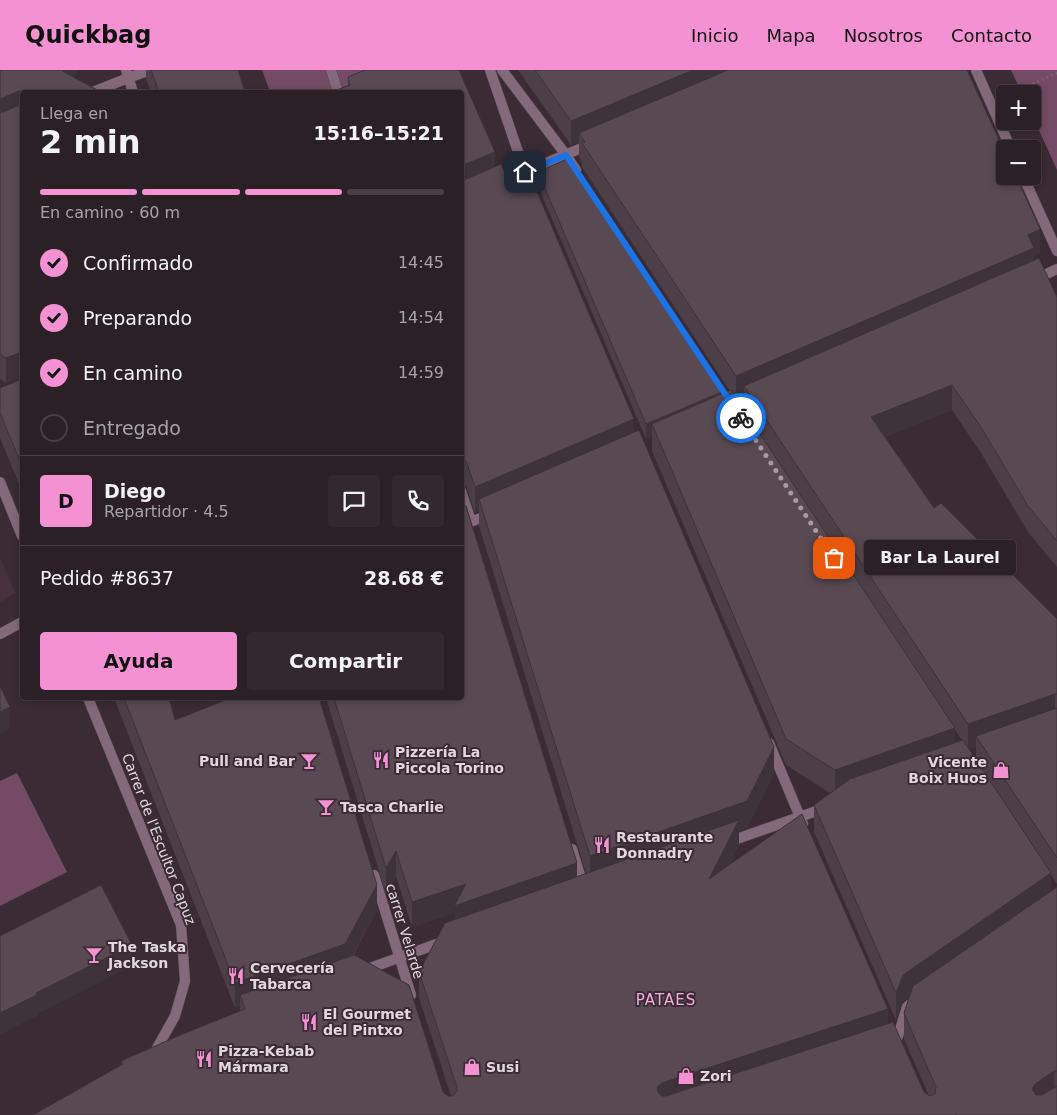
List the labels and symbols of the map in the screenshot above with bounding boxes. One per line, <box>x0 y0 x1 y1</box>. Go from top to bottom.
pin <box>504 151 546 193</box>
courier <box>716 393 766 443</box>
pin <box>813 537 855 579</box>
callout: Bar La Laurel <box>864 540 1016 576</box>
place label: Pizzería La Piccola Torino <box>395 744 504 776</box>
restaurant icon: Pizzería La Piccola Torino <box>371 750 391 770</box>
street label: Carrer de l'Escultor Capuz <box>119 751 199 927</box>
bar icon: Pull and Bar <box>299 751 319 771</box>
place label: Pull and Bar <box>199 753 295 769</box>
place label: Vicente Boix Huos <box>908 754 987 786</box>
shop icon: Vicente Boix Huos <box>991 760 1011 780</box>
bar icon: Tasca Charlie <box>316 797 336 817</box>
place label: Tasca Charlie <box>340 799 444 815</box>
place label: Restaurante Donnadry <box>616 829 713 861</box>
restaurant icon: Restaurante Donnadry <box>592 835 612 855</box>
street label: carrer Velarde <box>383 881 427 981</box>
place label: The Taska Jackson <box>107 939 186 971</box>
bar icon: The Taska Jackson <box>84 945 104 965</box>
place label: Cervecería Tabarca <box>250 960 334 992</box>
restaurant icon: Cervecería Tabarca <box>226 966 246 986</box>
district label: PATAES <box>636 991 696 1009</box>
place label: El Gourmet del Pintxo <box>323 1006 411 1038</box>
restaurant icon: El Gourmet del Pintxo <box>299 1012 319 1032</box>
place label: Pizza-Kebab Mármara <box>218 1043 314 1075</box>
restaurant icon: Pizza-Kebab Mármara <box>194 1049 214 1069</box>
shop icon: Susi <box>462 1057 482 1077</box>
place label: Susi <box>486 1059 519 1075</box>
shop icon: Zori <box>676 1066 696 1086</box>
place label: Zori <box>700 1068 731 1084</box>

